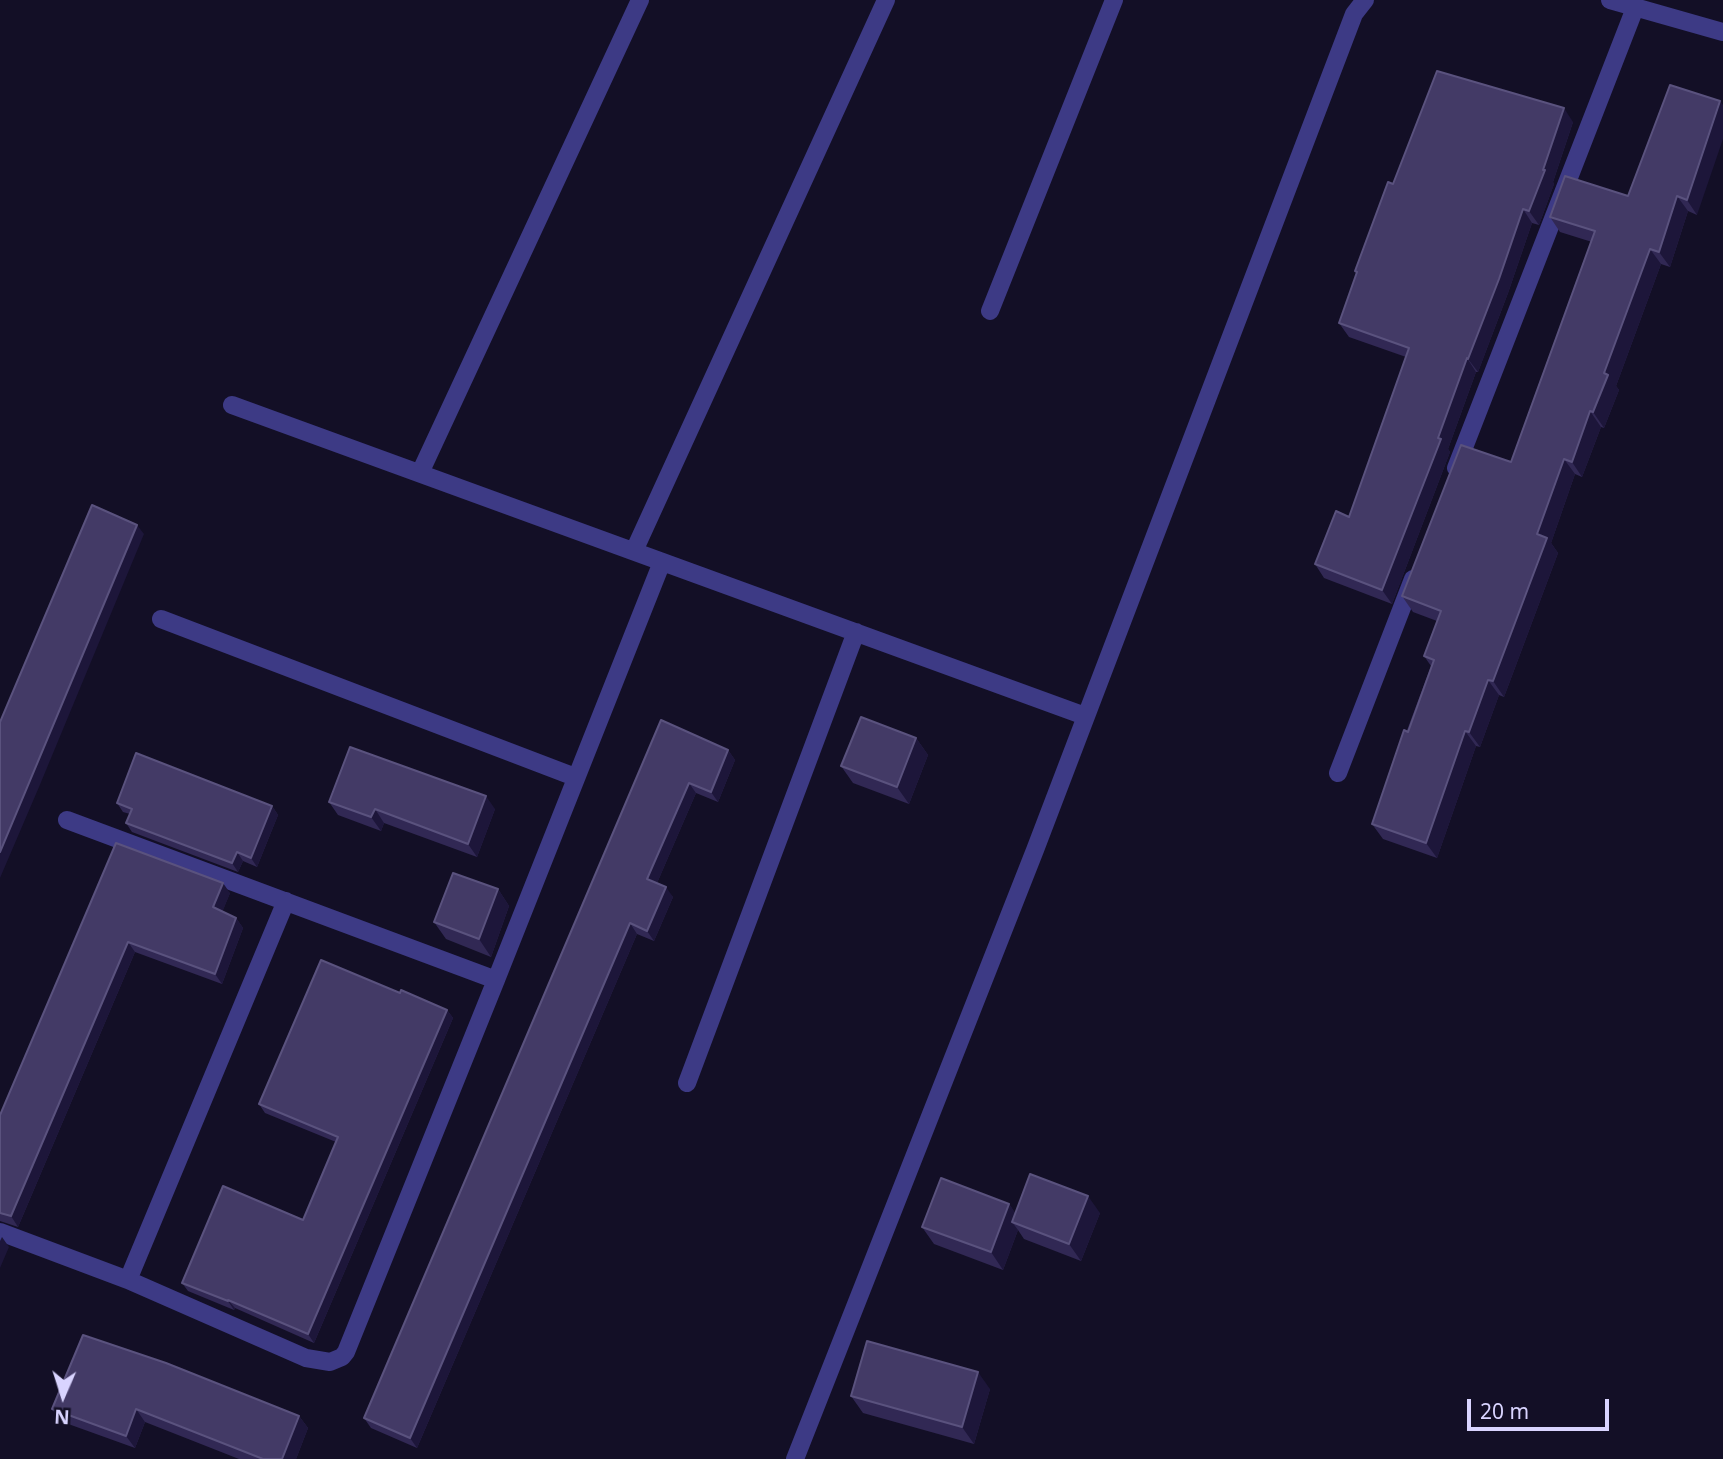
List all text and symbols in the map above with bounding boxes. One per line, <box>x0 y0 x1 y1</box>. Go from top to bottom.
north arrow <box>28 1361 98 1431</box>
scale bar <box>1471 1386 1613 1430</box>
text: 20 m <box>1480 1397 1529 1425</box>
text: N <box>54 1404 70 1430</box>

